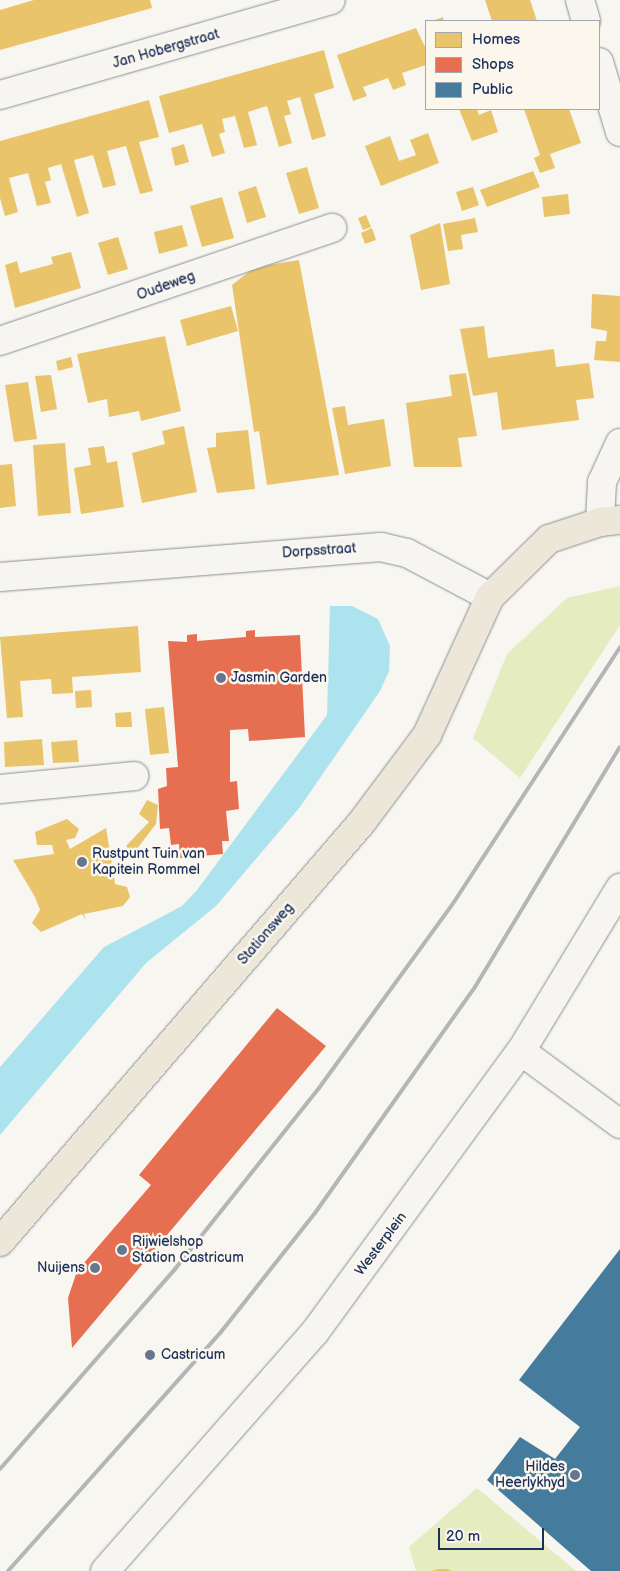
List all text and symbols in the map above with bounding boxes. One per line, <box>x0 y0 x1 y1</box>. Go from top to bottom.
legend <box>425 20 600 110</box>
street label: Jan Hobergstraat <box>111 26 221 72</box>
text: Homes <box>472 30 520 49</box>
text: Shops <box>472 55 514 74</box>
text: Public <box>472 80 513 99</box>
street label: Oudeweg <box>135 268 197 304</box>
street label: Dorpsstraat <box>281 540 357 562</box>
place label: Jasmin Garden <box>231 670 327 686</box>
marker: Jasmin Garden <box>215 672 227 684</box>
place label: Rustpunt Tuin van Kapitein Rommel <box>92 846 205 879</box>
marker: Rustpunt Tuin van Kapitein Rommel <box>76 856 88 868</box>
street label: Stationsweg <box>235 900 297 968</box>
street label: Westerplein <box>352 1209 410 1279</box>
place label: Rijwielshop Station Castricum <box>132 1234 244 1266</box>
marker: Rijwielshop Station Castricum <box>116 1244 128 1256</box>
place label: Nuijens <box>37 1260 85 1276</box>
marker: Nuijens <box>89 1262 101 1274</box>
place label: Castricum <box>161 1347 225 1363</box>
marker: Castricum <box>143 1348 157 1362</box>
place label: Hildes Heerlykhyd <box>495 1459 565 1491</box>
marker: Hildes Heerlykhyd <box>569 1469 581 1481</box>
scale bar <box>440 1518 546 1550</box>
text: 20 m <box>446 1527 480 1546</box>

